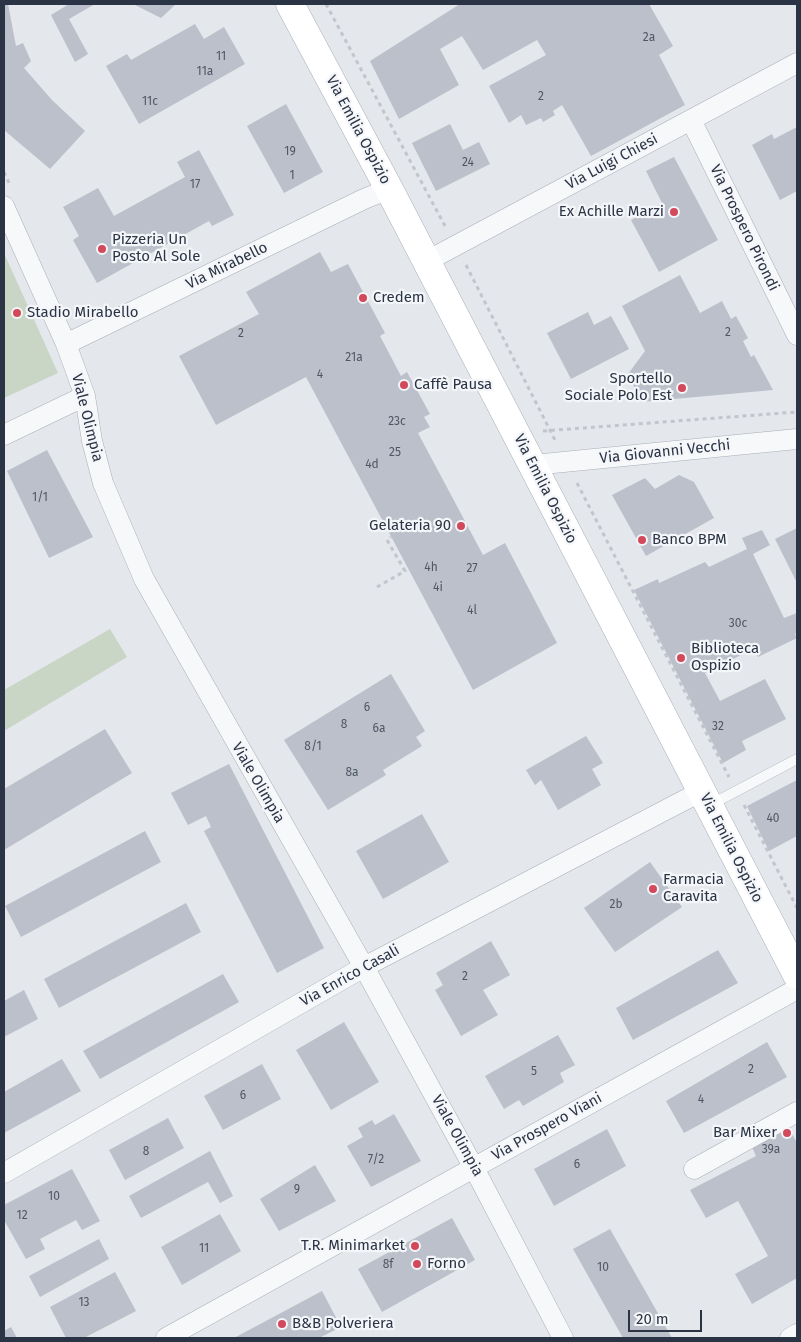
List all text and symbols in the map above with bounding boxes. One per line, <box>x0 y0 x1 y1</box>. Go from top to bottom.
house number: 2a <box>643 31 655 45</box>
house number: 11 <box>216 50 226 64</box>
house number: 11a <box>197 65 213 79</box>
street label: Via Emilia Ospizio <box>322 73 394 187</box>
house number: 2 <box>538 90 544 104</box>
house number: 11c <box>142 95 158 109</box>
street label: Via Luigi Chiesi <box>563 130 661 194</box>
house number: 19 <box>284 145 296 159</box>
house number: 24 <box>462 156 474 170</box>
street label: Via Prospero Pirondi <box>706 162 782 294</box>
house number: 1 <box>289 169 295 183</box>
house number: 17 <box>190 178 200 192</box>
place label: Ex Achille Marzi <box>559 203 664 221</box>
marker: Ex Achille Marzi <box>668 206 680 218</box>
place label: Pizzeria Un Posto Al Sole <box>112 231 200 266</box>
street label: Via Mirabello <box>183 238 271 294</box>
marker: Pizzeria Un Posto Al Sole <box>96 243 108 255</box>
place label: Credem <box>373 289 425 307</box>
marker: Credem <box>357 292 369 304</box>
place label: Stadio Mirabello <box>27 304 138 322</box>
marker: Stadio Mirabello <box>11 307 23 319</box>
house number: 2 <box>725 326 731 340</box>
house number: 2 <box>238 327 244 341</box>
house number: 21a <box>345 351 363 365</box>
house number: 4 <box>317 368 323 382</box>
place label: Sportello Sociale Polo Est <box>565 370 672 405</box>
street label: Viale Olimpia <box>67 372 107 464</box>
place label: Caffè Pausa <box>414 376 492 394</box>
marker: Caffè Pausa <box>398 379 410 391</box>
marker: Sportello Sociale Polo Est <box>676 382 688 394</box>
house number: 23c <box>388 415 406 429</box>
street label: Via Emilia Ospizio <box>510 431 580 547</box>
street label: Via Giovanni Vecchi <box>599 436 731 468</box>
house number: 25 <box>389 446 401 460</box>
house number: 4d <box>365 458 379 472</box>
house number: 1/1 <box>32 491 48 505</box>
place label: Gelateria 90 <box>369 517 451 535</box>
marker: Gelateria 90 <box>455 520 467 532</box>
place label: Banco BPM <box>652 531 727 549</box>
marker: Banco BPM <box>636 534 648 546</box>
house number: 4h <box>424 561 438 575</box>
house number: 27 <box>466 562 478 576</box>
house number: 4i <box>433 581 443 595</box>
house number: 4l <box>467 604 477 618</box>
house number: 30c <box>729 617 747 631</box>
place label: Biblioteca Ospizio <box>691 640 759 675</box>
marker: Biblioteca Ospizio <box>675 652 687 664</box>
house number: 6 <box>364 701 370 715</box>
house number: 8 <box>341 718 347 732</box>
house number: 32 <box>712 720 724 734</box>
house number: 6a <box>373 722 385 736</box>
street label: Viale Olimpia <box>228 739 288 827</box>
house number: 8/1 <box>304 740 322 754</box>
house number: 8a <box>345 766 359 780</box>
street label: Via Emilia Ospizio <box>696 790 766 906</box>
house number: 40 <box>766 812 780 826</box>
place label: Farmacia Caravita <box>663 871 724 906</box>
marker: Farmacia Caravita <box>647 883 659 895</box>
house number: 2b <box>609 898 623 912</box>
street label: Via Enrico Casali <box>297 941 403 1011</box>
house number: 2 <box>462 970 468 984</box>
house number: 2 <box>748 1063 754 1077</box>
house number: 5 <box>531 1065 537 1079</box>
house number: 6 <box>240 1089 246 1103</box>
street label: Via Prospero Viani <box>489 1089 605 1165</box>
street label: Viale Olimpia <box>427 1092 487 1180</box>
house number: 4 <box>698 1093 704 1107</box>
place label: Bar Mixer <box>713 1124 777 1142</box>
marker: Bar Mixer <box>781 1127 793 1139</box>
house number: 39a <box>762 1143 780 1157</box>
house number: 8 <box>143 1145 149 1159</box>
house number: 7/2 <box>368 1153 384 1167</box>
house number: 6 <box>574 1158 580 1172</box>
house number: 9 <box>294 1183 300 1197</box>
house number: 10 <box>48 1190 60 1204</box>
house number: 12 <box>16 1209 28 1223</box>
place label: T.R. Minimarket <box>301 1237 405 1255</box>
marker: T.R. Minimarket <box>409 1240 421 1252</box>
house number: 11 <box>199 1242 209 1256</box>
place label: Forno <box>427 1255 466 1273</box>
house number: 8f <box>383 1258 393 1272</box>
marker: Forno <box>411 1258 423 1270</box>
house number: 10 <box>597 1261 609 1275</box>
house number: 13 <box>78 1296 90 1310</box>
scale bar <box>631 1300 705 1332</box>
text: 20 m <box>636 1310 669 1328</box>
place label: B&B Polveriera <box>292 1315 394 1333</box>
marker: B&B Polveriera <box>276 1318 288 1330</box>

